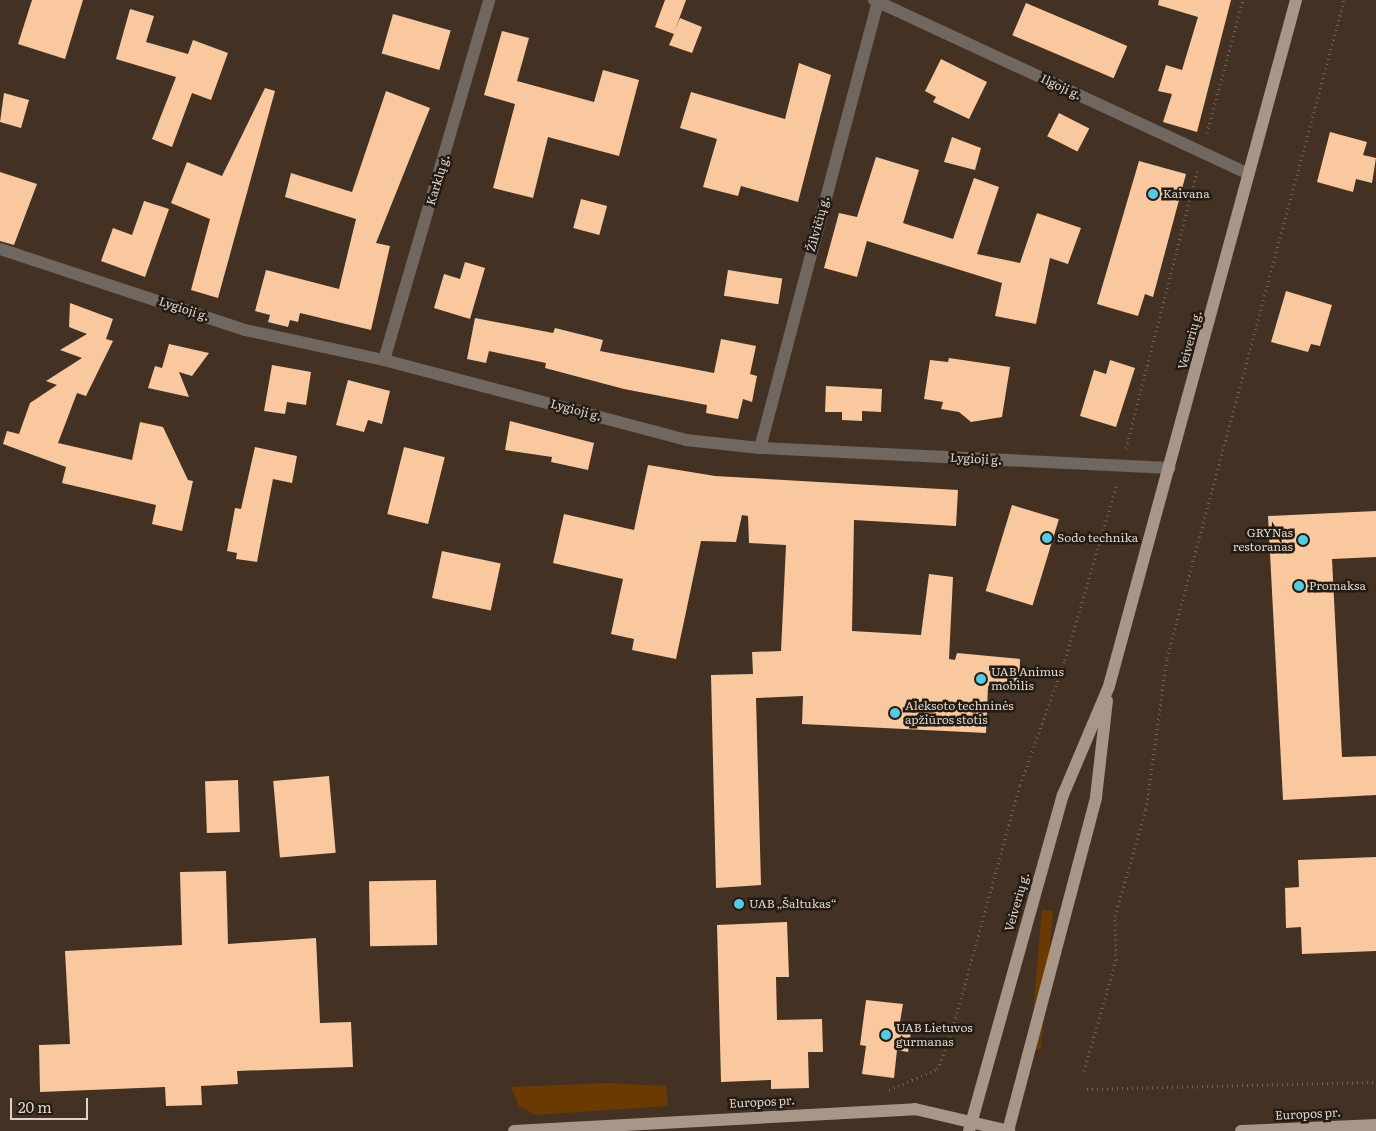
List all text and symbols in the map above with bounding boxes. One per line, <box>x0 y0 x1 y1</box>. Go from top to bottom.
street label: Ilgoji g. <box>1038 71 1084 103</box>
street label: Karklų g. <box>423 153 453 207</box>
place label: Kaivana <box>1163 187 1210 201</box>
marker: Kaivana <box>1147 188 1159 200</box>
street label: Žilvičių g. <box>804 195 832 253</box>
street label: Lygioji g. <box>157 294 211 324</box>
street label: Veiverių g. <box>1175 309 1205 371</box>
street label: Lygioji g. <box>549 396 603 424</box>
street label: Lygioji g. <box>950 450 1002 468</box>
place label: GRYNas restoranas <box>1233 526 1293 554</box>
place label: Sodo technika <box>1057 531 1138 545</box>
marker: Sodo technika <box>1041 532 1053 544</box>
marker: GRYNas restoranas <box>1297 534 1309 546</box>
place label: Promaksa <box>1309 579 1366 593</box>
marker: Promaksa <box>1293 580 1305 592</box>
place label: UAB Animus mobilis <box>991 665 1064 693</box>
marker: UAB Animus mobilis <box>975 673 987 685</box>
place label: Aleksoto techninės apžiūros stotis <box>905 699 1014 727</box>
marker: Aleksoto techninės apžiūros stotis <box>889 707 901 719</box>
street label: Veiverių g. <box>1002 871 1032 933</box>
place label: UAB „Šaltukas“ <box>749 897 837 911</box>
marker: UAB „Šaltukas“ <box>733 898 745 910</box>
place label: UAB Lietuvos gurmanas <box>896 1021 973 1049</box>
marker: UAB Lietuvos gurmanas <box>880 1029 892 1041</box>
scale bar <box>12 1088 90 1120</box>
street label: Europos pr. <box>729 1093 795 1111</box>
text: 20 m <box>18 1095 52 1118</box>
street label: Europos pr. <box>1275 1105 1341 1123</box>

